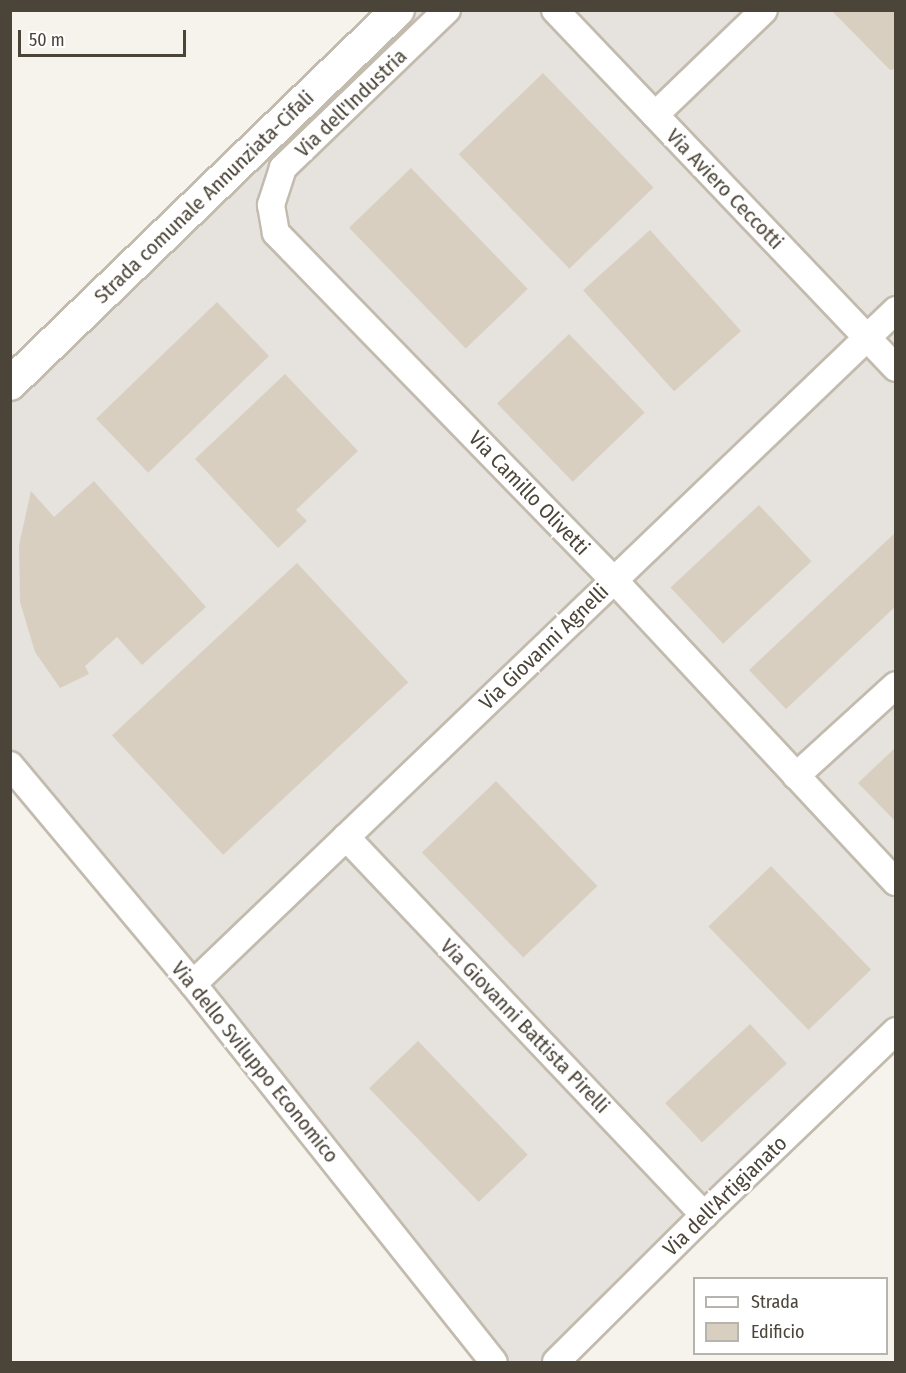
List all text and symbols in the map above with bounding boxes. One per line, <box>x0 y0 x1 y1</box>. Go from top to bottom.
scale bar <box>21 18 189 56</box>
text: 50 m <box>29 29 65 51</box>
street label: Via dell'Industria <box>290 43 412 163</box>
street label: Strada comunale Annunziata-Cifali <box>89 85 319 309</box>
street label: Via Aviero Ceccotti <box>661 123 789 255</box>
street label: Via Camillo Olivetti <box>463 426 595 560</box>
street label: Via Giovanni Agnelli <box>474 579 614 715</box>
street label: Via Giovanni Battista Pirelli <box>435 934 615 1118</box>
street label: Via dello Sviluppo Economico <box>166 956 344 1168</box>
street label: Via dell'Artigianato <box>658 1131 792 1261</box>
legend <box>693 1277 888 1355</box>
text: Strada <box>751 1291 799 1313</box>
text: Edificio <box>751 1321 804 1343</box>

